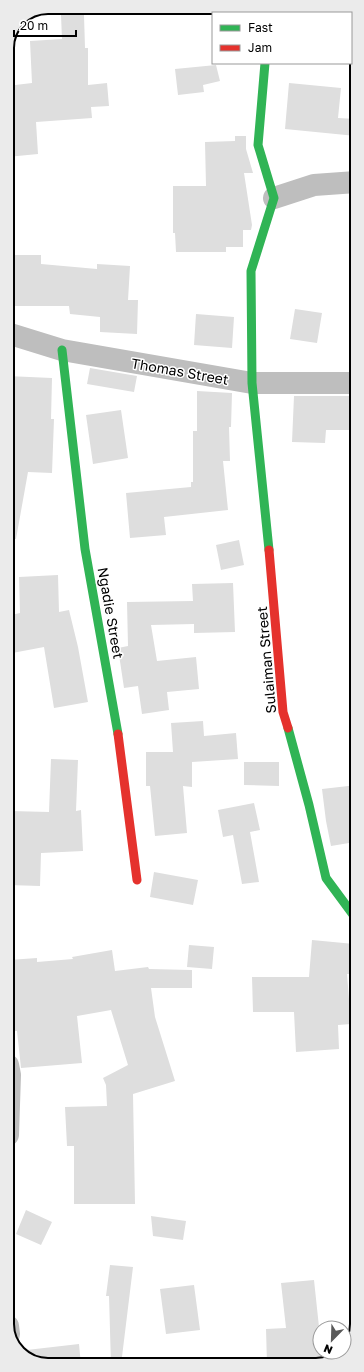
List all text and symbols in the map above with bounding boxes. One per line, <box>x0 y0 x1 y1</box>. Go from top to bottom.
scale bar <box>14 12 76 38</box>
legend <box>212 12 352 64</box>
text: 20 m <box>20 18 48 33</box>
text: Fast <box>248 20 273 35</box>
text: Jam <box>248 40 272 55</box>
street label: Thomas Street <box>130 354 230 388</box>
street label: Ngadie Street <box>95 566 127 660</box>
street label: Sulaiman Street <box>253 606 279 714</box>
north arrow <box>312 1320 352 1360</box>
text: N <box>322 1342 334 1357</box>

